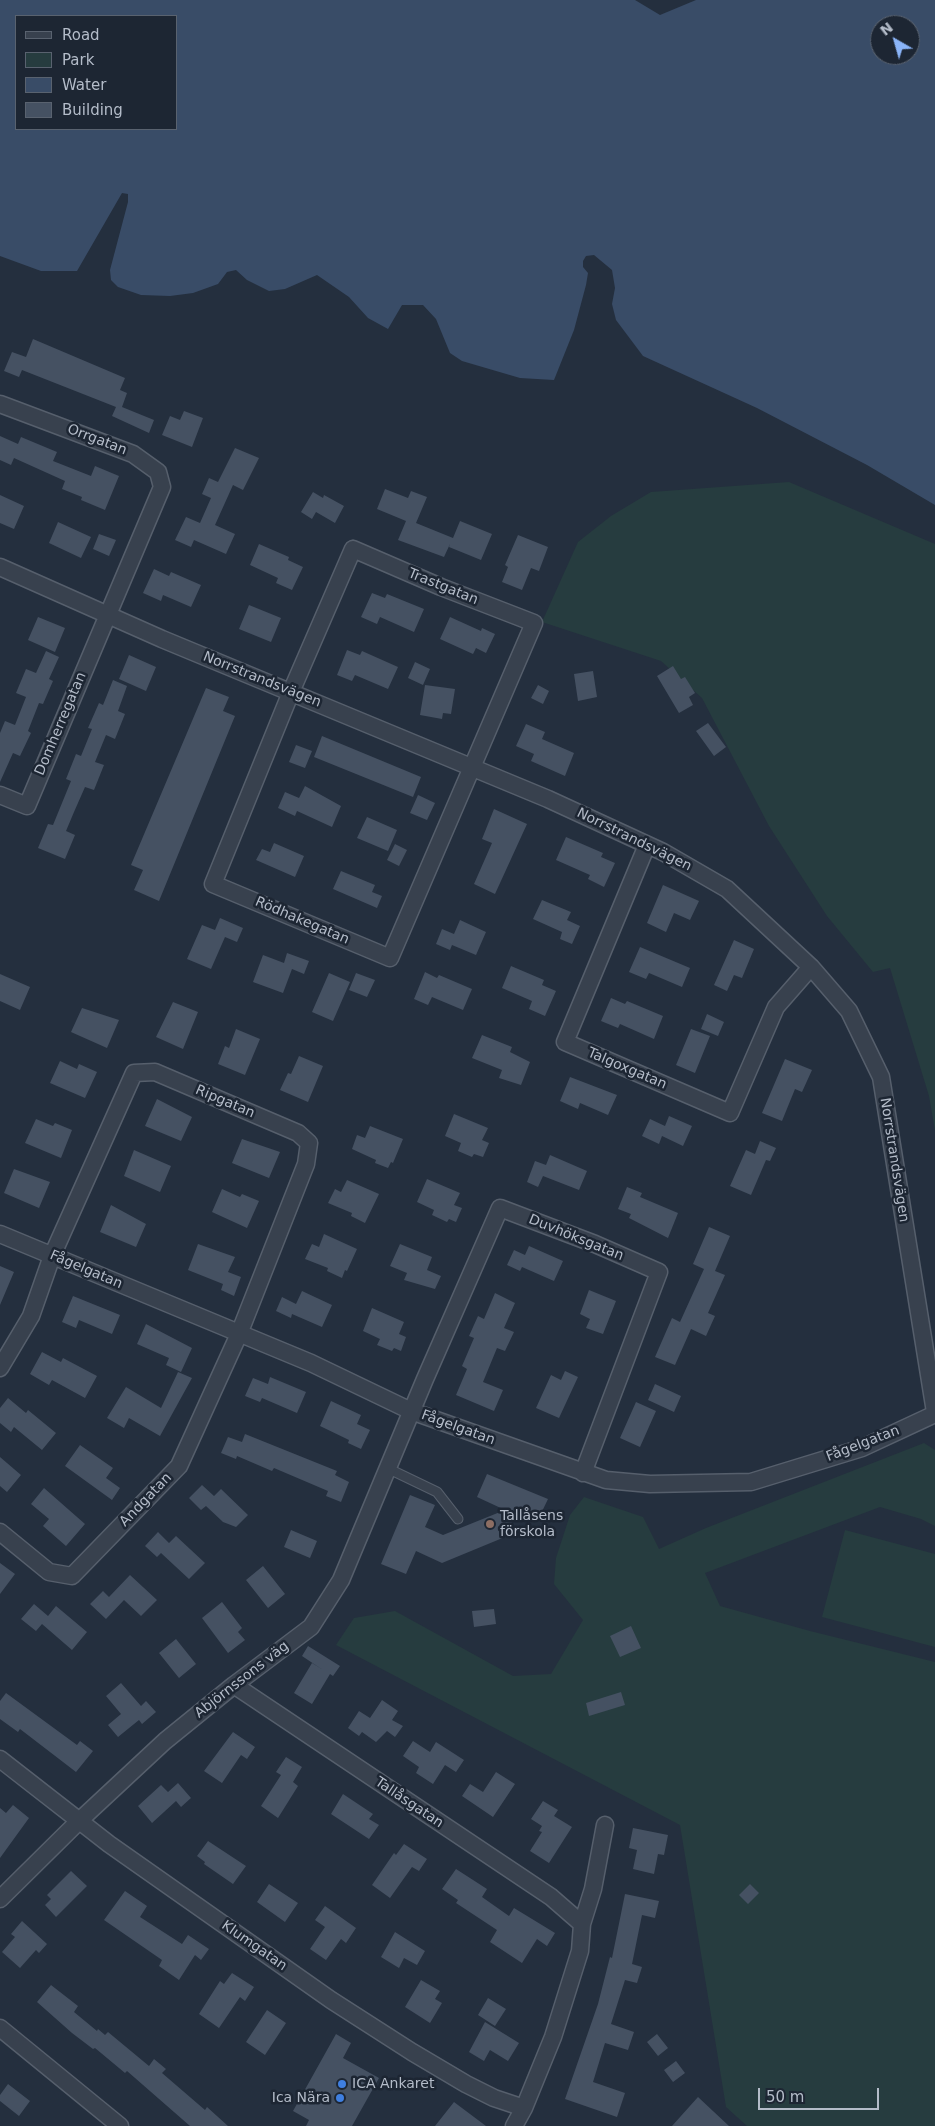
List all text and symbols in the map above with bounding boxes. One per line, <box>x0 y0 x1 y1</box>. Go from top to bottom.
legend <box>15 15 178 130</box>
north arrow <box>870 15 920 65</box>
text: N <box>877 19 896 39</box>
text: Road <box>62 26 100 44</box>
text: Park <box>62 51 94 69</box>
text: Water <box>62 76 106 94</box>
text: Building <box>62 101 123 119</box>
street label: Orrgatan <box>65 421 129 459</box>
street label: Trastgatan <box>406 565 480 609</box>
street label: Norrstrandsvägen <box>201 649 323 711</box>
street label: Domherregatan <box>32 670 90 778</box>
street label: Norrstrandsvägen <box>574 805 694 875</box>
street label: Rödhakegatan <box>252 894 352 948</box>
street label: Talgoxgatan <box>585 1045 669 1093</box>
street label: Ripgatan <box>193 1082 257 1122</box>
street label: Norrstrandsvägen <box>876 1097 912 1223</box>
street label: Duvhöksgatan <box>526 1211 626 1265</box>
street label: Fågelgatan <box>47 1247 125 1293</box>
street label: Fågelgatan <box>419 1407 497 1449</box>
street label: Fågelgatan <box>824 1422 902 1466</box>
street label: Andgatan <box>116 1470 176 1530</box>
place label: Tallåsens förskola <box>500 1508 563 1540</box>
marker: Tallåsens förskola <box>484 1518 496 1530</box>
street label: Abjörnssons väg <box>192 1638 292 1722</box>
street label: Tallåsgatan <box>372 1774 446 1832</box>
street label: Klumgatan <box>218 1917 290 1975</box>
place label: ICA Ankaret <box>352 2076 434 2092</box>
marker: ICA Ankaret <box>336 2078 348 2090</box>
scale bar <box>760 2078 881 2110</box>
text: 50 m <box>766 2088 804 2106</box>
place label: Ica Nära <box>272 2090 330 2106</box>
marker: Ica Nära <box>334 2092 346 2104</box>

